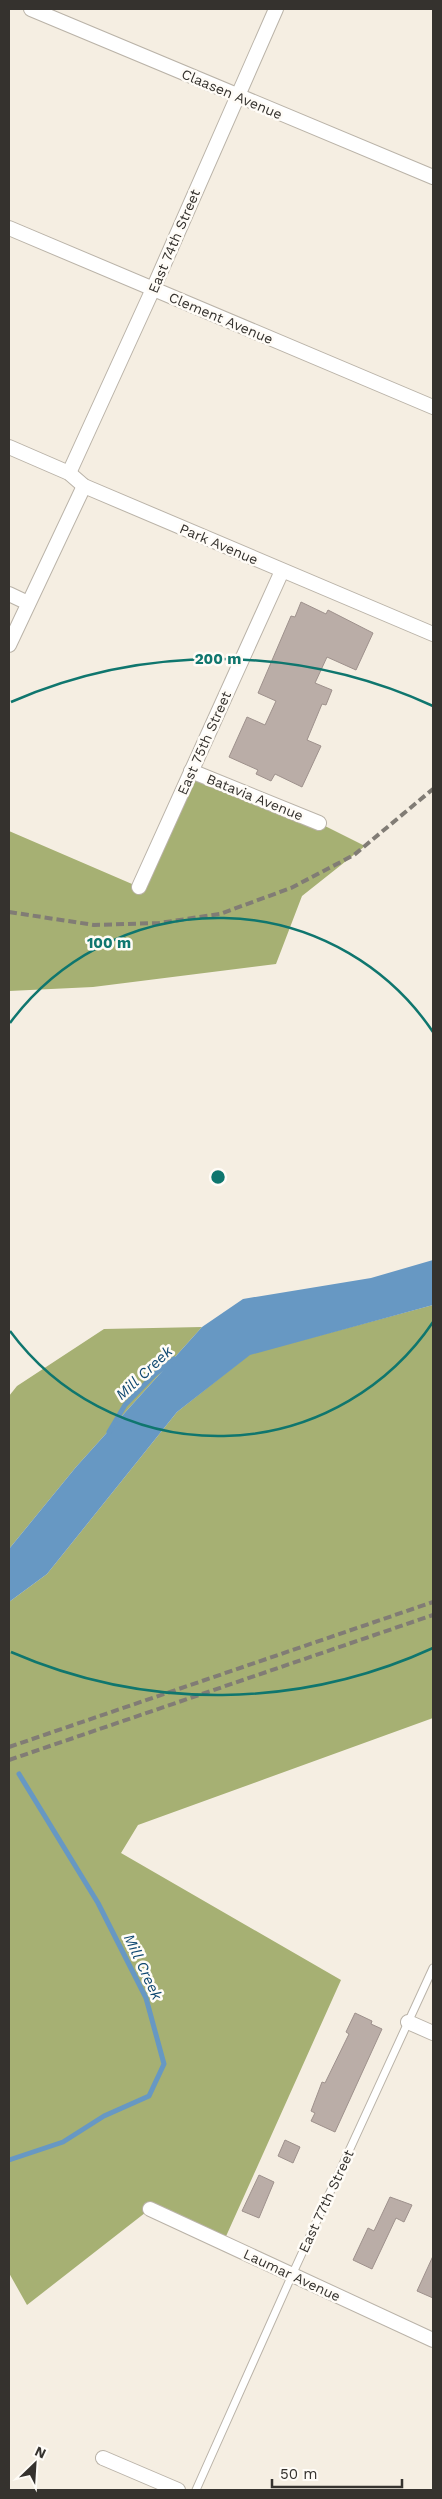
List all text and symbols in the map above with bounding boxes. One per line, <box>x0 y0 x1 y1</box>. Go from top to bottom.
street label: Claasen Avenue <box>179 66 285 122</box>
street label: East 74th Street <box>145 187 203 295</box>
street label: Clement Avenue <box>167 289 275 347</box>
street label: Park Avenue <box>177 520 261 568</box>
text: 200 m <box>195 650 241 668</box>
street label: East 75th Street <box>174 689 234 797</box>
street label: Batavia Avenue <box>204 770 306 824</box>
text: 100 m <box>87 934 131 952</box>
centre of rings <box>209 1168 227 1186</box>
water label: Mill Creek <box>112 1342 177 1404</box>
water label: Mill Creek <box>120 1931 167 2004</box>
street label: East 77th Street <box>295 2147 357 2255</box>
street label: Laumar Avenue <box>241 2245 343 2305</box>
north arrow <box>10 2439 60 2489</box>
text: N <box>32 2443 49 2462</box>
scale bar <box>272 2456 402 2488</box>
text: 50 m <box>280 2465 317 2483</box>

